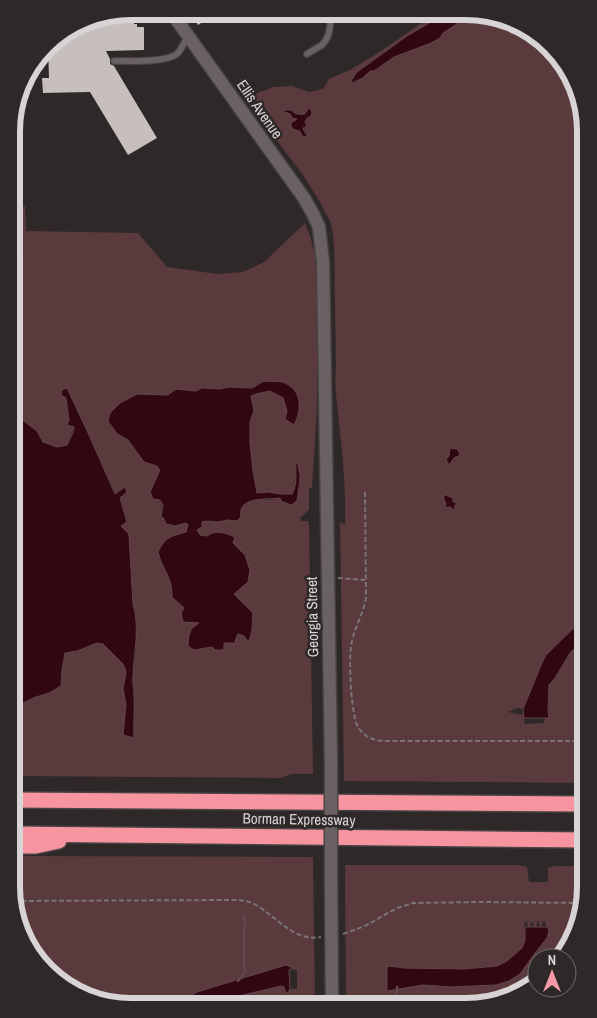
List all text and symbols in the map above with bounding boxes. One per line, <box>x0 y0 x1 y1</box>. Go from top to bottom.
street label: Ellis Avenue <box>232 75 288 143</box>
street label: Georgia Street <box>301 576 323 658</box>
street label: Borman Expressway <box>242 808 356 830</box>
north arrow <box>527 948 577 998</box>
text: N <box>548 951 556 969</box>

